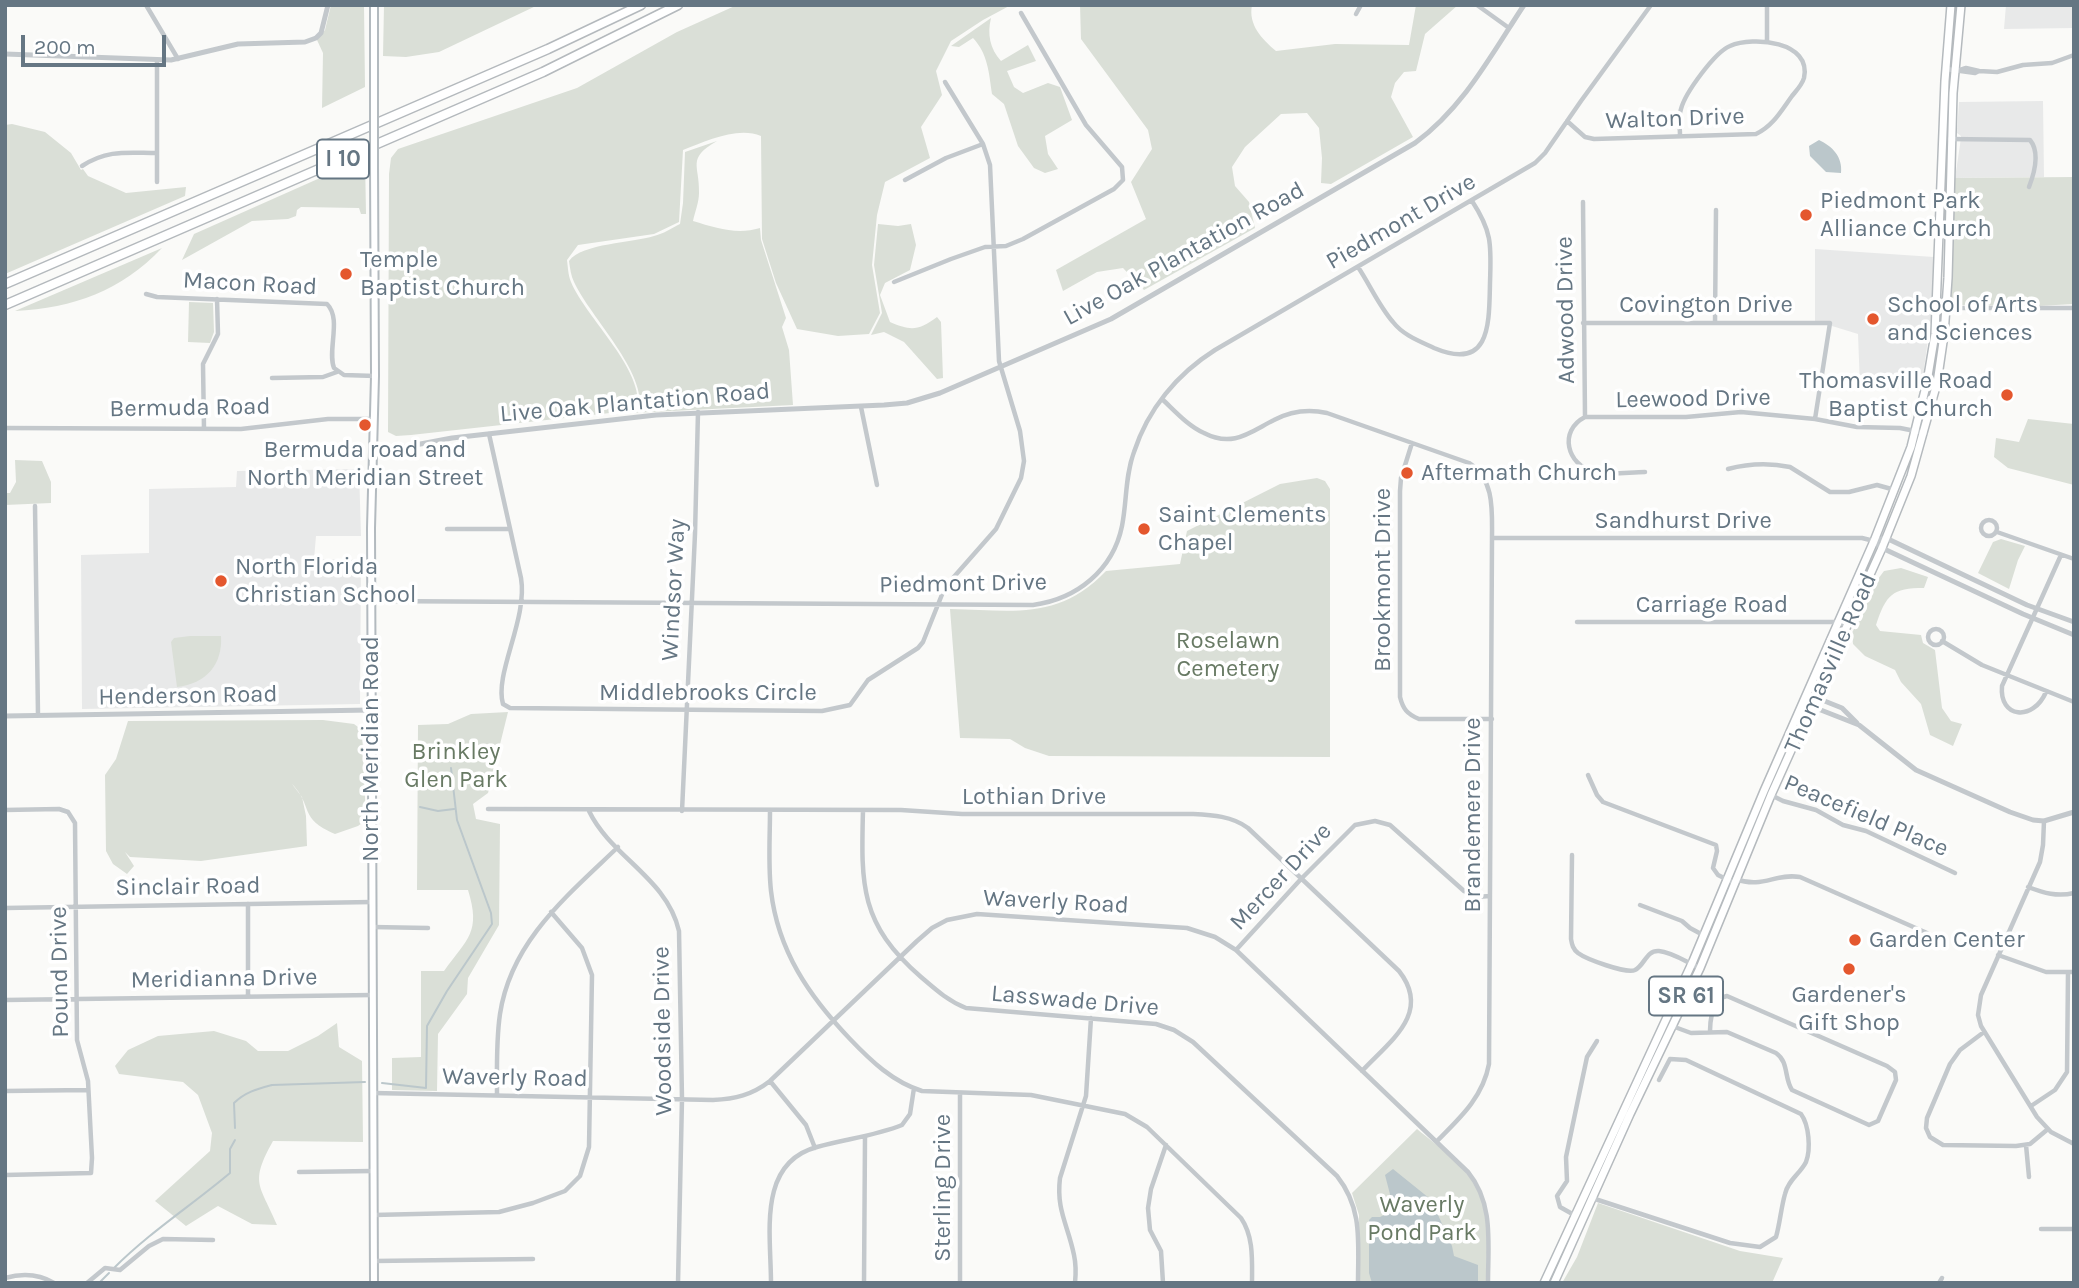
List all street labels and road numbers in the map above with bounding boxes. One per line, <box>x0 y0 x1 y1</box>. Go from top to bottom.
street label: Walton Drive <box>1605 102 1745 136</box>
road number: I 10 <box>317 140 369 178</box>
street label: Piedmont Drive <box>1321 168 1481 276</box>
street label: Live Oak Plantation Road <box>1058 176 1310 332</box>
street label: Adwood Drive <box>1550 236 1582 384</box>
street label: Macon Road <box>182 266 318 302</box>
street label: Covington Drive <box>1619 291 1793 319</box>
street label: Live Oak Plantation Road <box>499 377 771 429</box>
street label: Leewood Drive <box>1615 383 1771 415</box>
street label: Bermuda Road <box>109 392 271 424</box>
street label: Brookmont Drive <box>1369 488 1397 672</box>
street label: Sandhurst Drive <box>1594 507 1772 535</box>
street label: Windsor Way <box>656 518 692 662</box>
street label: Piedmont Drive <box>879 568 1047 600</box>
street label: Thomasville Road <box>1778 569 1884 757</box>
street label: Carriage Road <box>1636 591 1788 619</box>
street label: North Meridian Road <box>357 636 385 862</box>
street label: Middlebrooks Circle <box>599 679 817 707</box>
street label: Henderson Road <box>98 680 278 712</box>
street label: Brandemere Drive <box>1459 717 1487 913</box>
street label: Peacefield Place <box>1779 768 1953 864</box>
street label: Lothian Drive <box>962 783 1106 811</box>
street label: Mercer Drive <box>1224 817 1338 937</box>
street label: Sinclair Road <box>115 871 261 903</box>
street label: Waverly Road <box>982 884 1130 920</box>
street label: Pound Drive <box>44 906 76 1038</box>
street label: Woodside Drive <box>647 946 679 1116</box>
street label: Meridianna Drive <box>130 963 318 995</box>
road number: SR 61 <box>1649 976 1723 1015</box>
street label: Lasswade Drive <box>990 979 1160 1023</box>
street label: Waverly Road <box>442 1062 588 1094</box>
street label: Sterling Drive <box>929 1114 957 1262</box>

